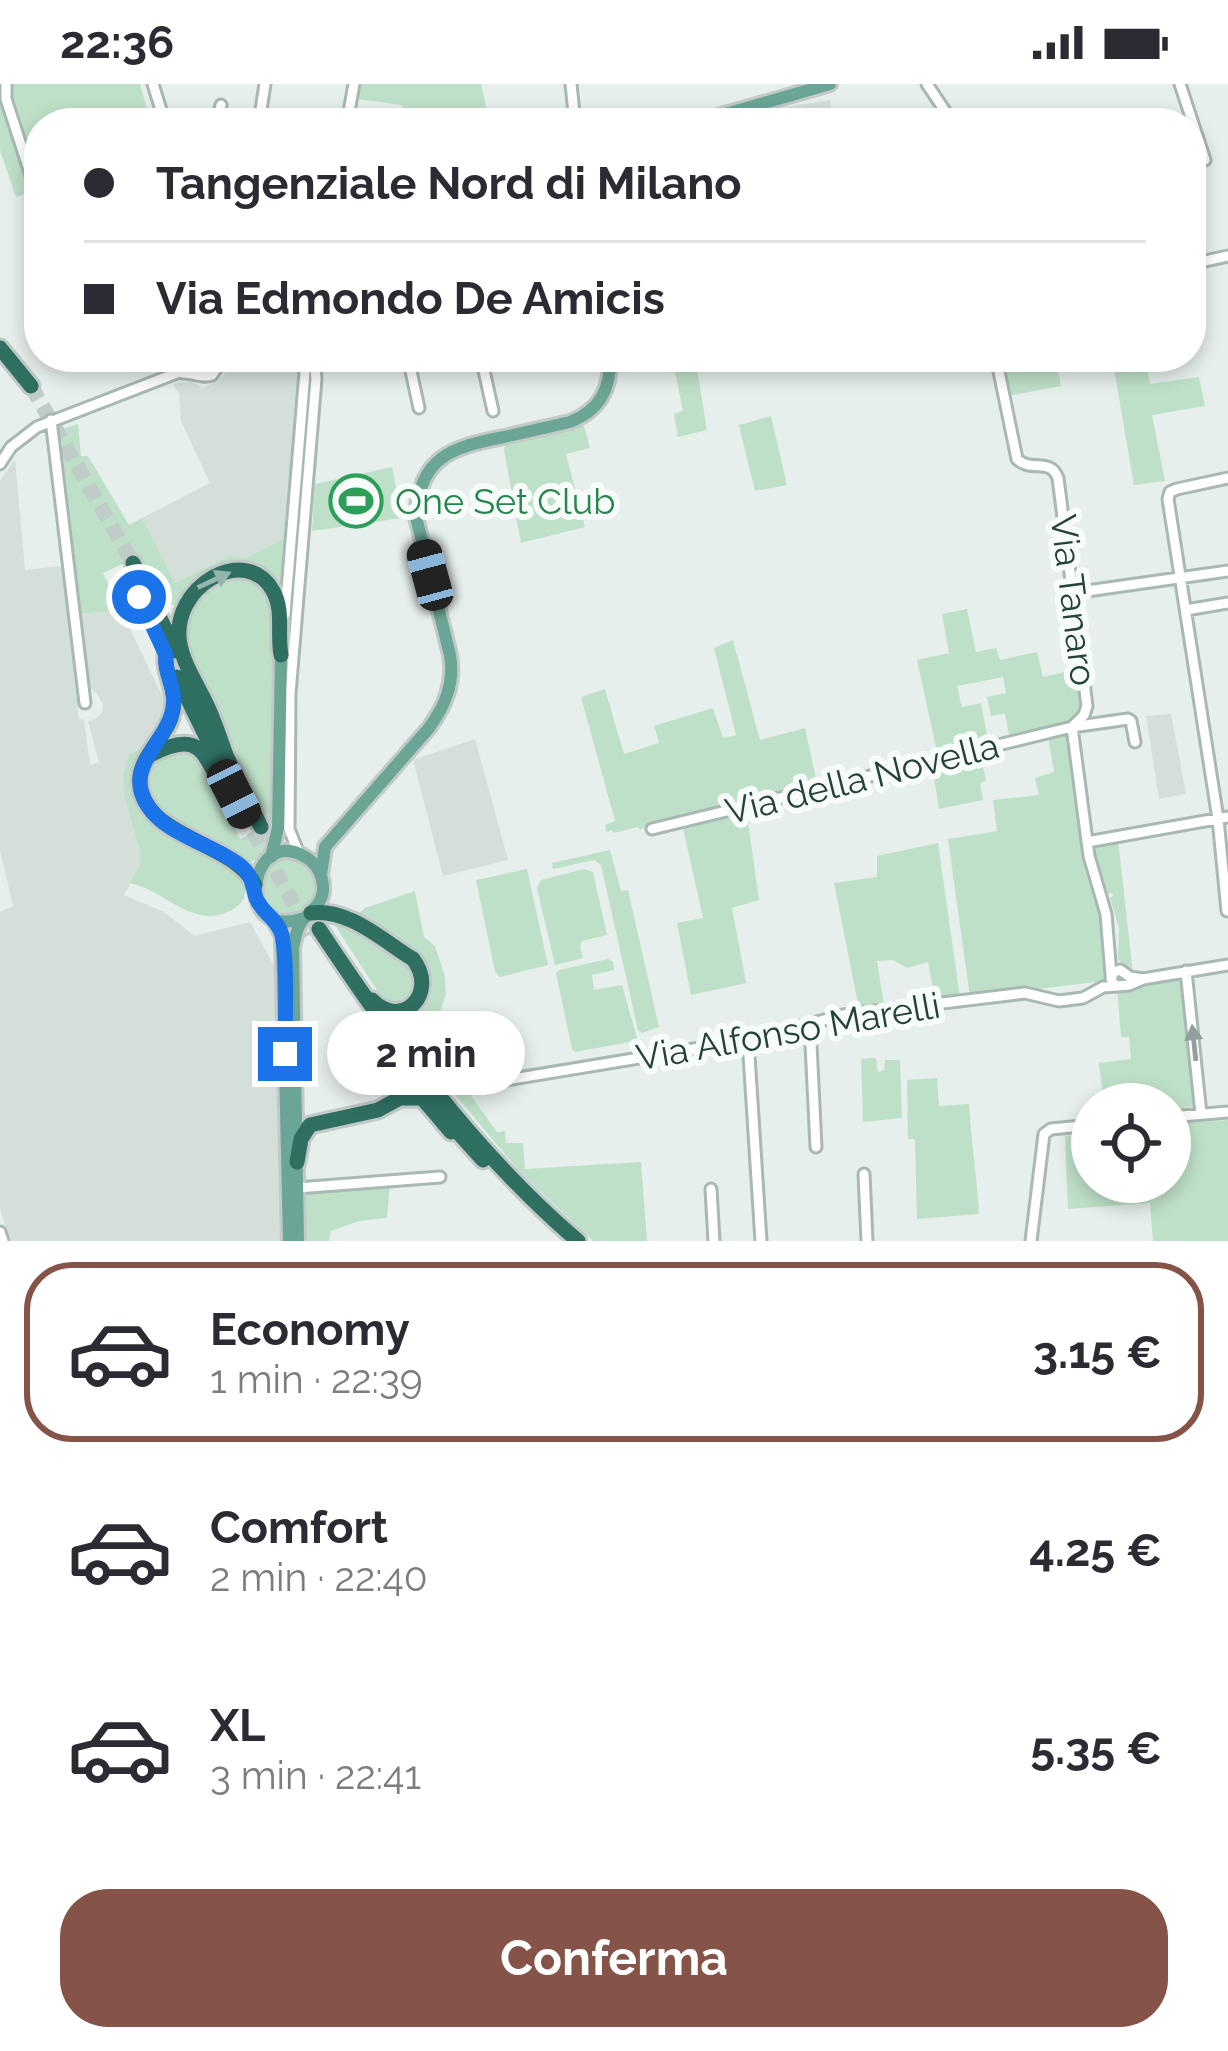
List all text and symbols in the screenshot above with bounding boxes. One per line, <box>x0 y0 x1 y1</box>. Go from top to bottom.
text: 22:36 <box>60 16 174 69</box>
text: Tangenziale Nord di Milano <box>156 157 742 210</box>
text: Via Edmondo De Amicis <box>156 272 665 325</box>
sports icon: One Set Club <box>328 473 384 529</box>
place label: One Set Club <box>395 480 615 522</box>
street label: Via Tanaro <box>1043 512 1105 688</box>
car <box>403 536 457 614</box>
route start <box>112 570 166 624</box>
one-way arrow <box>197 570 232 590</box>
street label: Via della Novella <box>721 724 1003 832</box>
car <box>202 754 266 834</box>
street label: Via Alfonso Marelli <box>633 984 943 1078</box>
callout: 2 min <box>327 1012 525 1096</box>
one-way arrow <box>1184 1024 1203 1061</box>
route end <box>258 1027 312 1081</box>
text: 2 min <box>375 1030 477 1076</box>
map controls <box>1071 1083 1191 1203</box>
button: locate <box>1071 1083 1191 1203</box>
icon: car <box>66 1298 174 1406</box>
text: Economy <box>210 1303 410 1356</box>
text: 3.15 € <box>1033 1326 1162 1379</box>
text: 1 min · 22:39 <box>210 1356 423 1402</box>
icon: car <box>66 1496 174 1604</box>
text: Comfort <box>210 1501 388 1554</box>
text: 4.25 € <box>1029 1524 1162 1577</box>
text: 2 min · 22:40 <box>210 1554 428 1600</box>
icon: car <box>66 1694 174 1802</box>
text: XL <box>210 1699 265 1752</box>
text: 5.35 € <box>1030 1722 1162 1775</box>
text: 3 min · 22:41 <box>210 1752 421 1798</box>
button: Conferma <box>60 1889 1168 2027</box>

